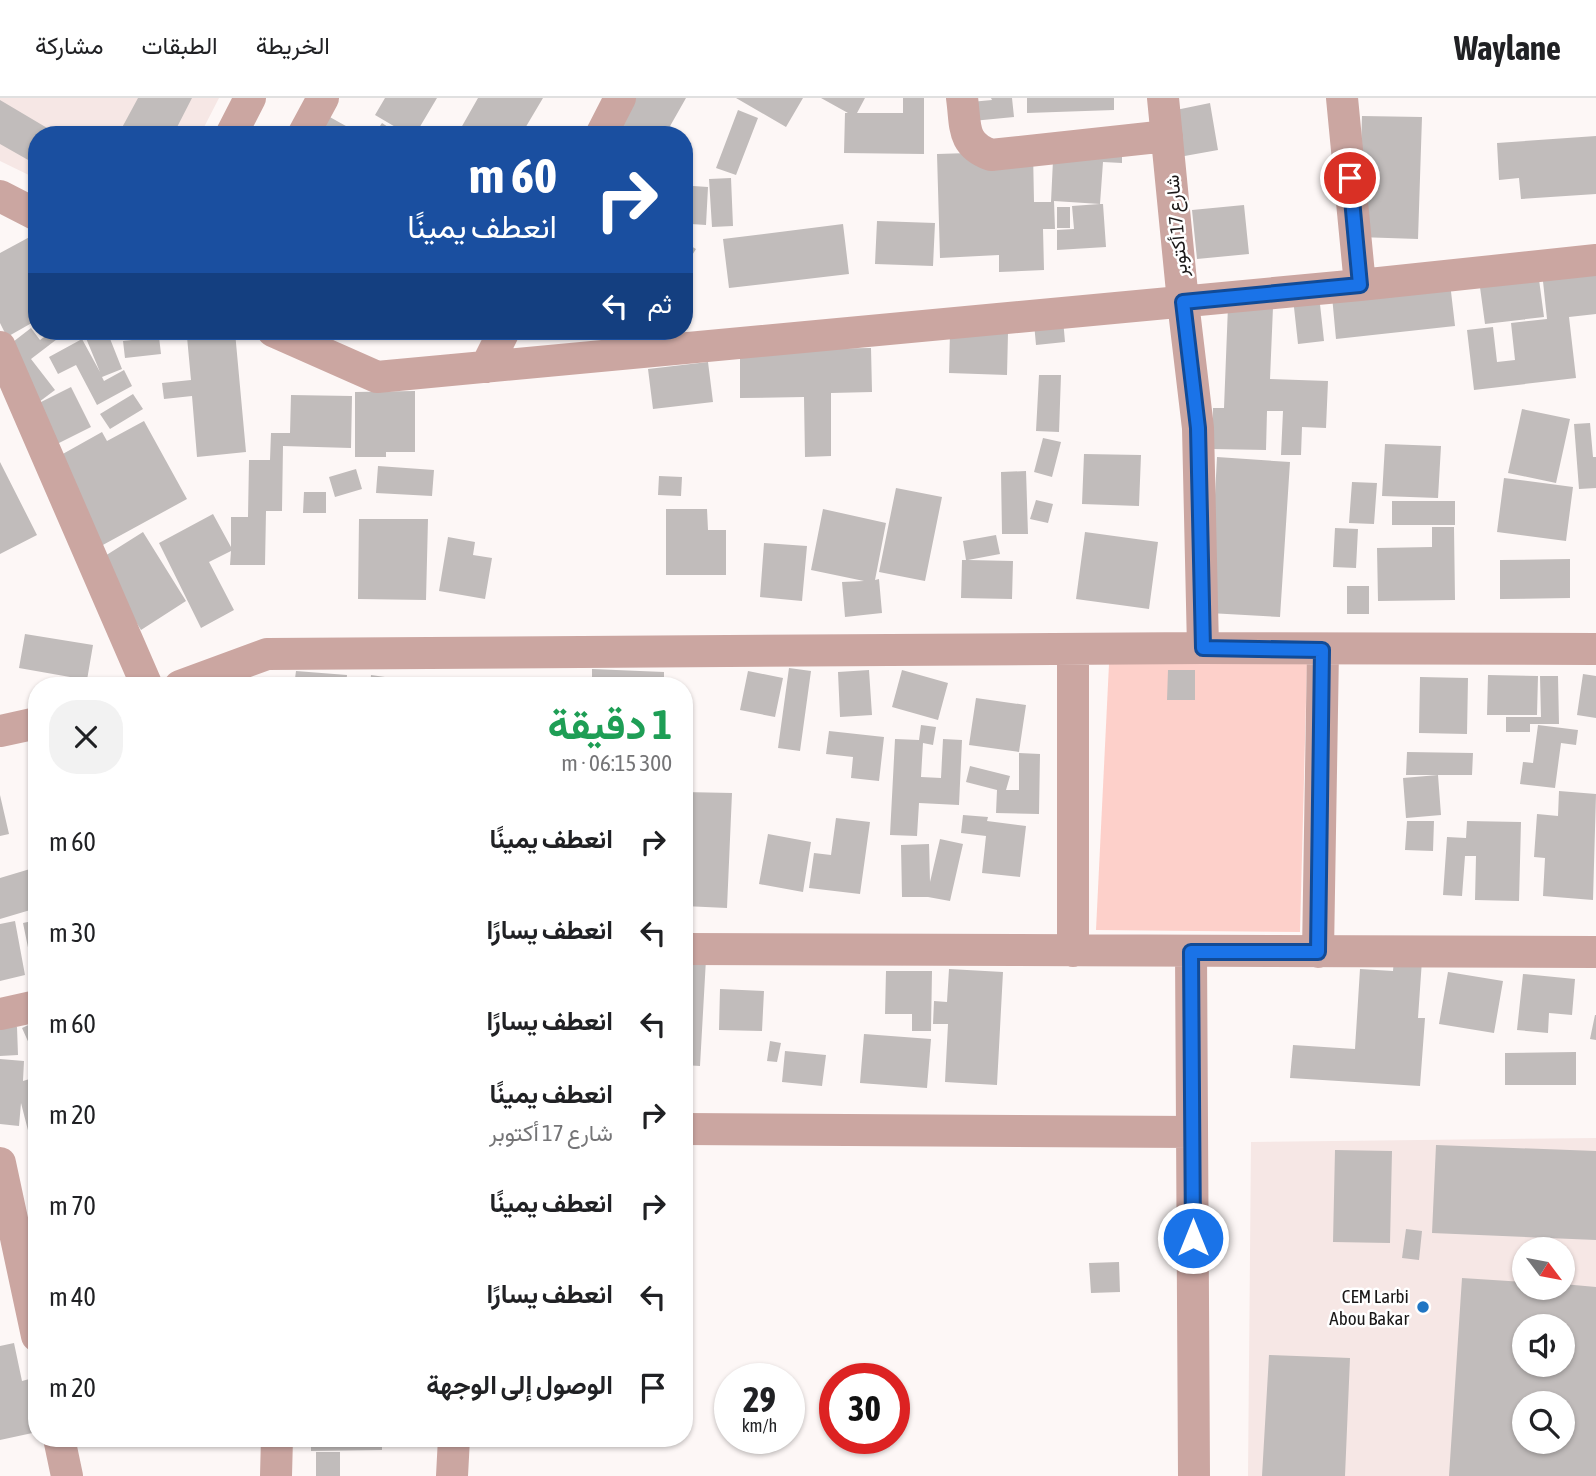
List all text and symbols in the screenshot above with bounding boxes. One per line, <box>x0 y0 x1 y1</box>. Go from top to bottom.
text: Waylane <box>1454 29 1561 67</box>
text: مشاركة <box>35 32 103 59</box>
text: الطبقات <box>141 32 218 59</box>
text: الخريطة <box>256 32 330 59</box>
text: 60 m <box>469 147 557 203</box>
pin <box>1320 148 1380 208</box>
icon: right <box>581 154 672 245</box>
icon: arrive <box>1331 159 1369 197</box>
street label: شارع 17 أكتوبر <box>1161 174 1193 279</box>
text: انعطف يمينًا <box>407 208 557 245</box>
icon: left <box>596 287 634 325</box>
text: ثم <box>648 289 672 319</box>
button: close <box>49 700 123 774</box>
text: 1 دقيقة <box>547 700 672 748</box>
text: 300 m · 06:15 <box>561 750 672 776</box>
icon: right <box>634 823 672 861</box>
text: انعطف يمينًا <box>490 824 613 854</box>
text: 60 m <box>49 827 96 857</box>
icon: left <box>634 914 672 952</box>
text: انعطف يسارًا <box>486 915 613 945</box>
text: 30 m <box>49 918 96 948</box>
icon: left <box>634 1005 672 1043</box>
text: انعطف يسارًا <box>486 1006 613 1036</box>
text: 60 m <box>49 1009 96 1039</box>
text: انعطف يمينًا <box>490 1079 613 1109</box>
icon: right <box>634 1096 672 1134</box>
text: 20 m <box>49 1100 96 1130</box>
text: شارع 17 أكتوبر <box>489 1120 613 1146</box>
icon: right <box>634 1187 672 1225</box>
text: انعطف يمينًا <box>490 1188 613 1218</box>
text: 70 m <box>49 1191 96 1221</box>
position arrow <box>1156 1201 1230 1275</box>
north arrow <box>1512 1237 1575 1300</box>
map controls <box>1512 1237 1575 1454</box>
icon: left <box>634 1278 672 1316</box>
text: انعطف يسارًا <box>486 1279 613 1309</box>
text: 40 m <box>49 1282 96 1312</box>
place label: CEM Larbi Abou Bakar <box>1329 1285 1409 1329</box>
marker: CEM Larbi Abou Bakar <box>1415 1299 1431 1315</box>
button: sound <box>1512 1314 1575 1377</box>
speed limit sign: 30 <box>819 1363 910 1454</box>
icon: arrive <box>634 1369 672 1407</box>
text: الوصول إلى الوجهة <box>426 1370 613 1400</box>
text: 20 m <box>49 1373 96 1403</box>
text: 29 <box>743 1379 776 1419</box>
button: search <box>1512 1391 1575 1454</box>
text: km/h <box>742 1415 777 1436</box>

